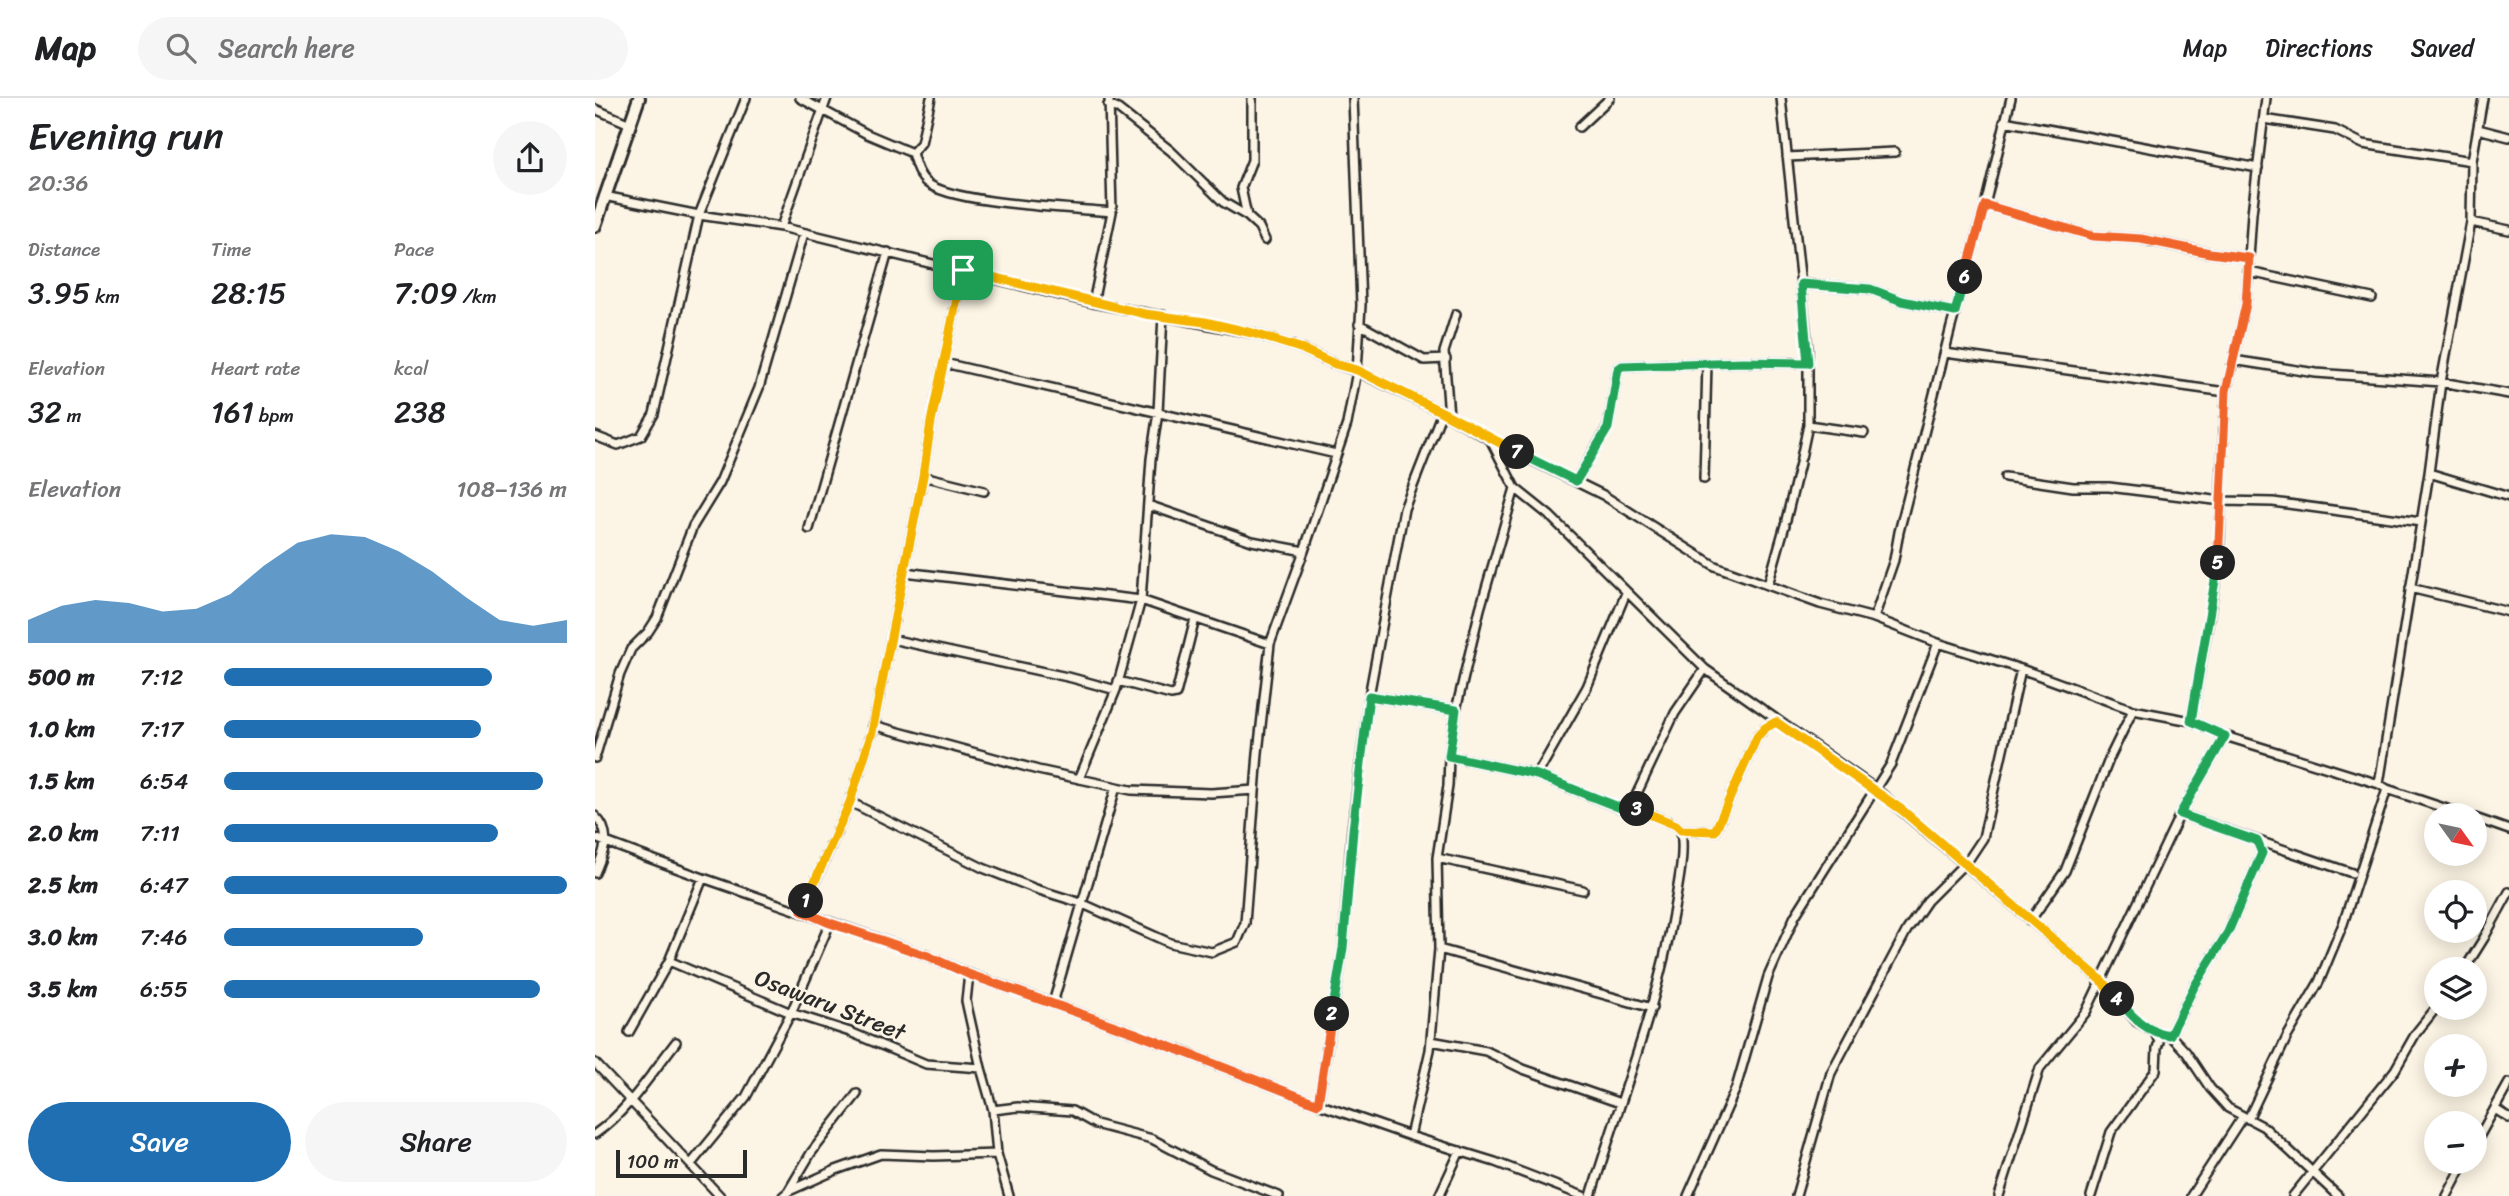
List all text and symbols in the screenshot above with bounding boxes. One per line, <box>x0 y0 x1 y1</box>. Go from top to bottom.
search box <box>138 17 628 80</box>
text: Map <box>35 19 96 77</box>
text: Search here <box>218 25 355 71</box>
text: Map <box>2183 27 2227 69</box>
text: Directions <box>2265 27 2373 69</box>
text: Saved <box>2411 27 2474 69</box>
icon: search <box>162 29 200 67</box>
text: Evening run <box>28 103 224 170</box>
button: share <box>493 121 567 195</box>
text: 20:36 <box>28 163 88 204</box>
text: Distance <box>28 233 100 266</box>
text: Time <box>211 233 251 266</box>
text: Pace <box>394 233 434 266</box>
pin <box>933 240 993 300</box>
icon: arrive <box>944 251 982 289</box>
pin: 6 <box>1947 260 1983 294</box>
text: 6 <box>1959 260 1970 293</box>
text: 3.95 <box>28 266 90 320</box>
text: 28:15 <box>211 266 287 320</box>
text: 7:09 <box>394 266 458 320</box>
text: km <box>90 280 120 313</box>
text: /km <box>458 280 497 313</box>
text: Elevation <box>28 352 105 385</box>
text: Heart rate <box>211 352 300 385</box>
text: kcal <box>394 352 429 385</box>
text: 32 <box>28 385 62 439</box>
text: 161 <box>211 385 254 439</box>
text: 238 <box>394 385 446 439</box>
text: m <box>62 399 81 432</box>
text: bpm <box>254 399 294 432</box>
pin: 7 <box>1499 434 1535 470</box>
text: 7 <box>1511 435 1522 468</box>
text: Elevation <box>28 469 121 510</box>
text: 108–136 m <box>456 469 567 510</box>
pin: 5 <box>2201 546 2235 580</box>
text: 5 <box>2212 546 2223 579</box>
text: 500 m <box>28 657 95 698</box>
text: 7:12 <box>140 657 183 698</box>
text: 1.0 km <box>28 709 95 750</box>
text: 7:17 <box>140 709 183 750</box>
text: 1.5 km <box>28 761 95 802</box>
text: 6:54 <box>140 761 188 802</box>
pin: 3 <box>1619 792 1655 826</box>
text: 3 <box>1631 792 1642 825</box>
north arrow <box>2424 803 2487 866</box>
map controls <box>2424 803 2487 1174</box>
text: 2.0 km <box>28 813 99 854</box>
text: 7:11 <box>140 813 180 854</box>
text: 2.5 km <box>28 865 98 906</box>
text: 6:47 <box>140 865 188 906</box>
button: locate <box>2424 880 2487 943</box>
pin: 1 <box>789 884 823 918</box>
text: 1 <box>801 884 810 917</box>
text: 3.0 km <box>28 917 98 958</box>
text: 7:46 <box>140 917 188 958</box>
street label: Osawaru Street <box>748 957 913 1053</box>
button: layers <box>2424 957 2487 1020</box>
text: 3.5 km <box>28 969 97 1010</box>
text: 6:55 <box>140 969 188 1010</box>
pin: 4 <box>2099 982 2135 1016</box>
text: 4 <box>2111 982 2122 1015</box>
pin: 2 <box>1315 996 1349 1032</box>
text: 2 <box>1326 997 1337 1030</box>
button: + <box>2424 1034 2487 1097</box>
button: Save <box>28 1102 291 1182</box>
button: Share <box>305 1102 567 1182</box>
button: − <box>2424 1111 2487 1174</box>
text: 100 m <box>627 1145 679 1178</box>
scale bar <box>616 1147 747 1179</box>

